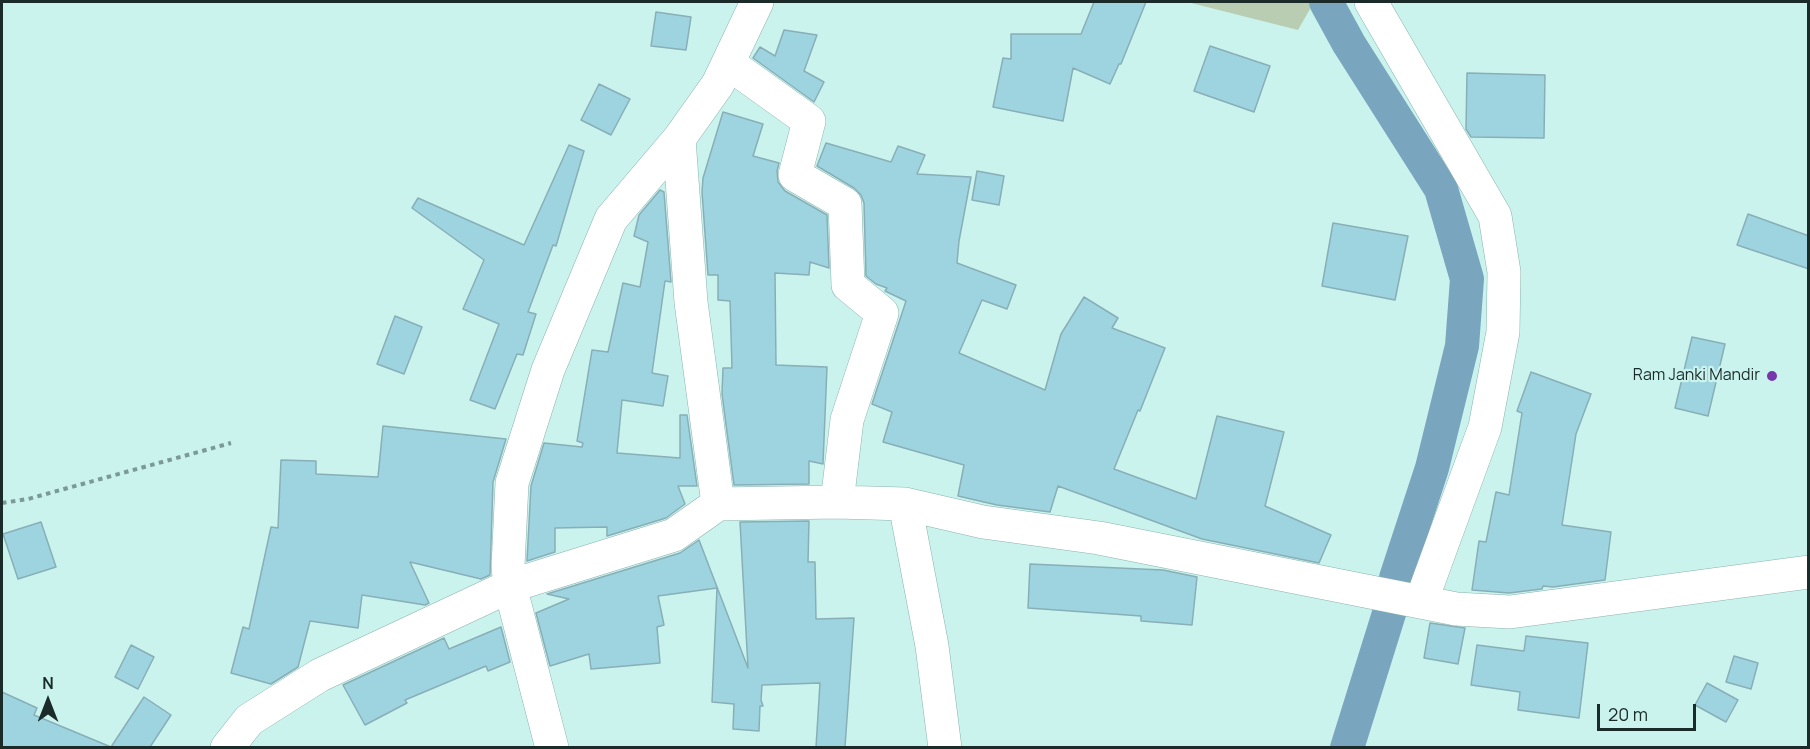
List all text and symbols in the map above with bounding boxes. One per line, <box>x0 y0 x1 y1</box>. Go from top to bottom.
place label: Ram Janki Mandir <box>1633 366 1760 386</box>
marker: Ram Janki Mandir <box>1765 369 1779 383</box>
north arrow <box>18 671 78 731</box>
text: N <box>42 672 54 694</box>
scale bar <box>1600 692 1699 730</box>
text: 20 m <box>1608 702 1648 726</box>

